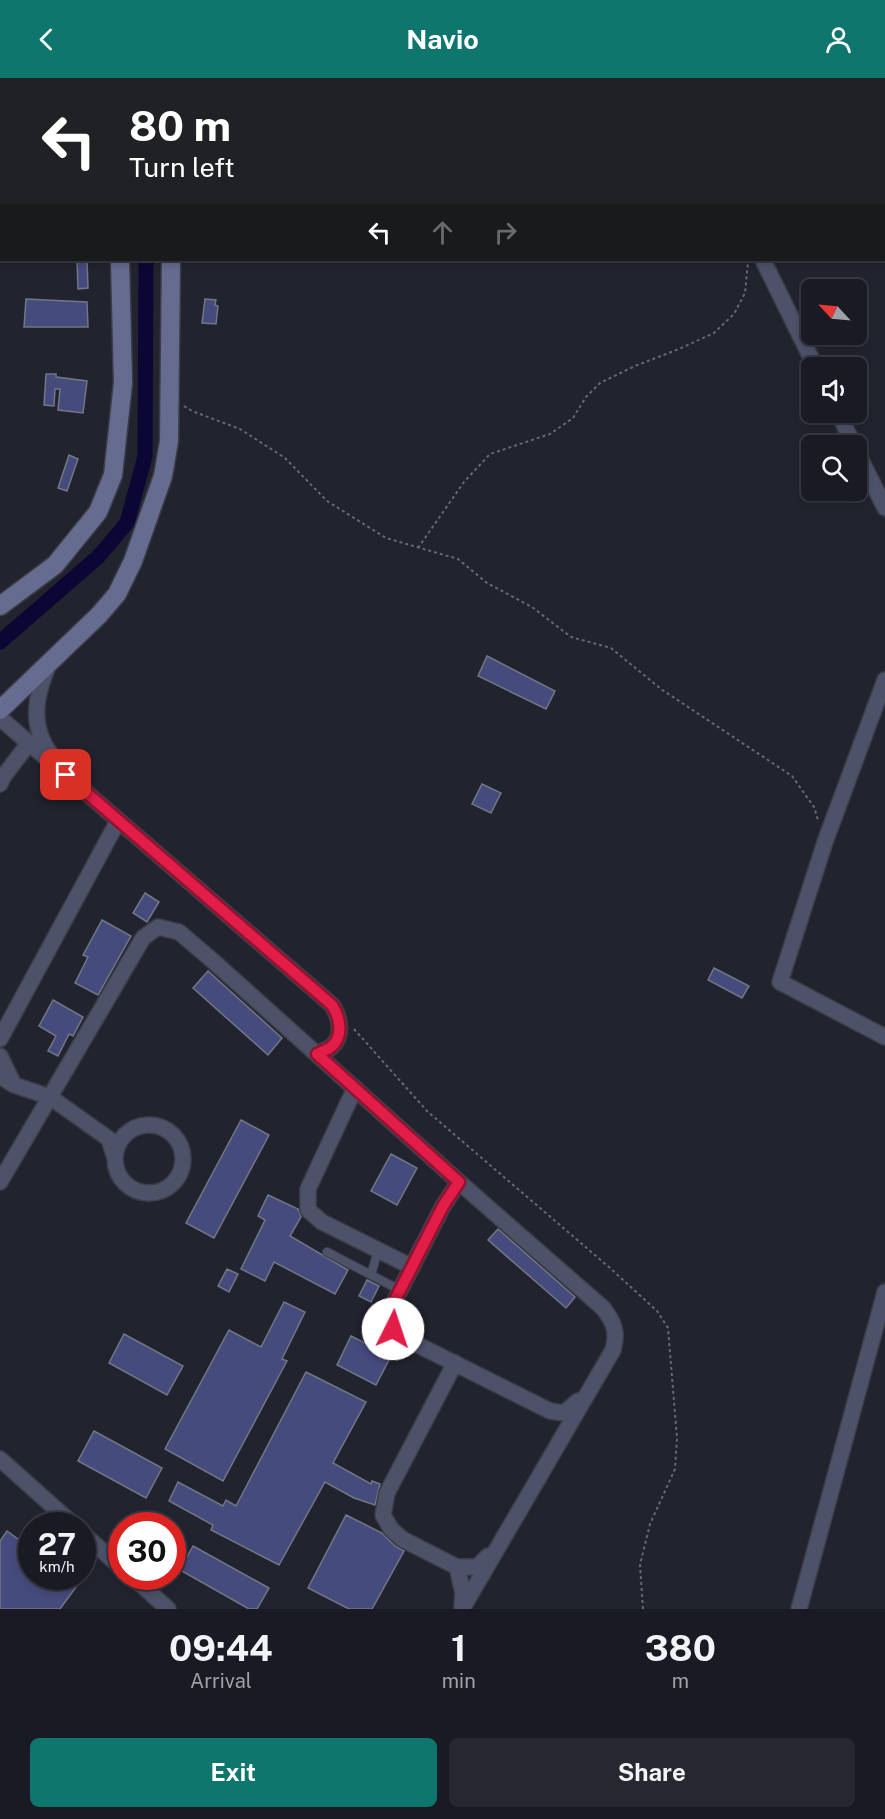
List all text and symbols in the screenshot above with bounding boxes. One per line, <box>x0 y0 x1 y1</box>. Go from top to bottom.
icon: back <box>30 23 63 56</box>
text: Navio <box>406 23 479 55</box>
icon: person <box>822 23 855 56</box>
text: 80 m <box>129 101 231 150</box>
icon: left <box>30 102 108 180</box>
text: Turn left <box>129 151 235 183</box>
icon: left <box>363 216 396 249</box>
icon: ahead <box>426 216 459 249</box>
icon: right <box>489 216 522 249</box>
north arrow <box>801 279 867 345</box>
map controls <box>801 279 867 501</box>
button: sound <box>801 357 867 423</box>
button: search <box>801 435 867 501</box>
pin <box>40 749 91 800</box>
icon: arrive <box>49 758 82 791</box>
position arrow <box>361 1297 425 1361</box>
speed limit sign: 30 <box>108 1512 186 1590</box>
text: 27 <box>38 1526 76 1562</box>
text: km/h <box>39 1558 75 1575</box>
text: 09:44 <box>169 1627 273 1669</box>
text: 1 <box>451 1627 466 1669</box>
text: 380 <box>645 1627 716 1669</box>
text: Arrival <box>190 1669 252 1693</box>
text: min <box>442 1669 476 1693</box>
text: m <box>672 1669 689 1693</box>
button: Exit <box>30 1738 437 1807</box>
button: Share <box>449 1738 855 1807</box>

